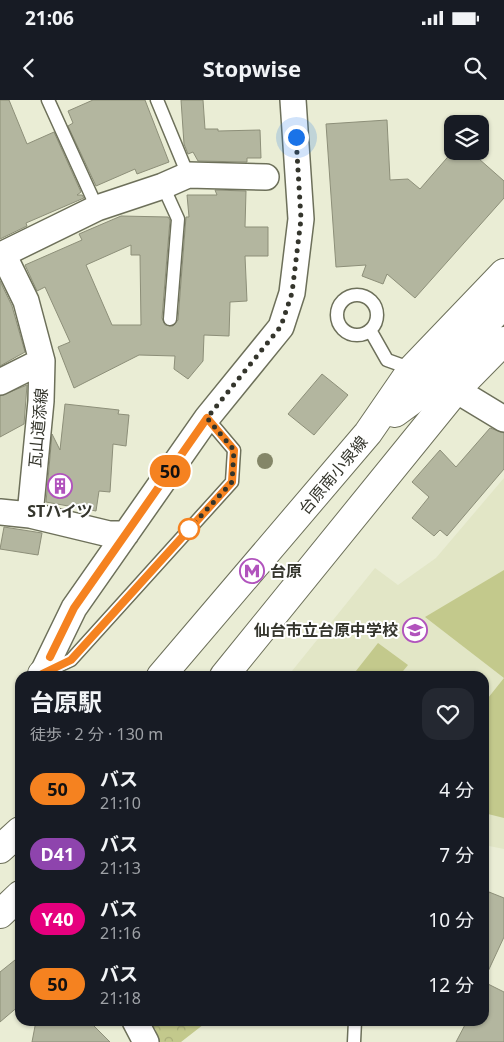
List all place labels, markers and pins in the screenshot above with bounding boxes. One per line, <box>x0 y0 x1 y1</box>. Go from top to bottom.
building icon: STハイツ <box>47 473 73 499</box>
place label: STハイツ <box>27 500 93 522</box>
unlabelled marker <box>178 518 200 540</box>
metro station icon: 台原 <box>239 558 265 584</box>
place label: 台原 <box>270 560 302 582</box>
school or university icon: 仙台市立台原中学校 <box>402 617 428 643</box>
place label: 仙台市立台原中学校 <box>253 619 398 641</box>

